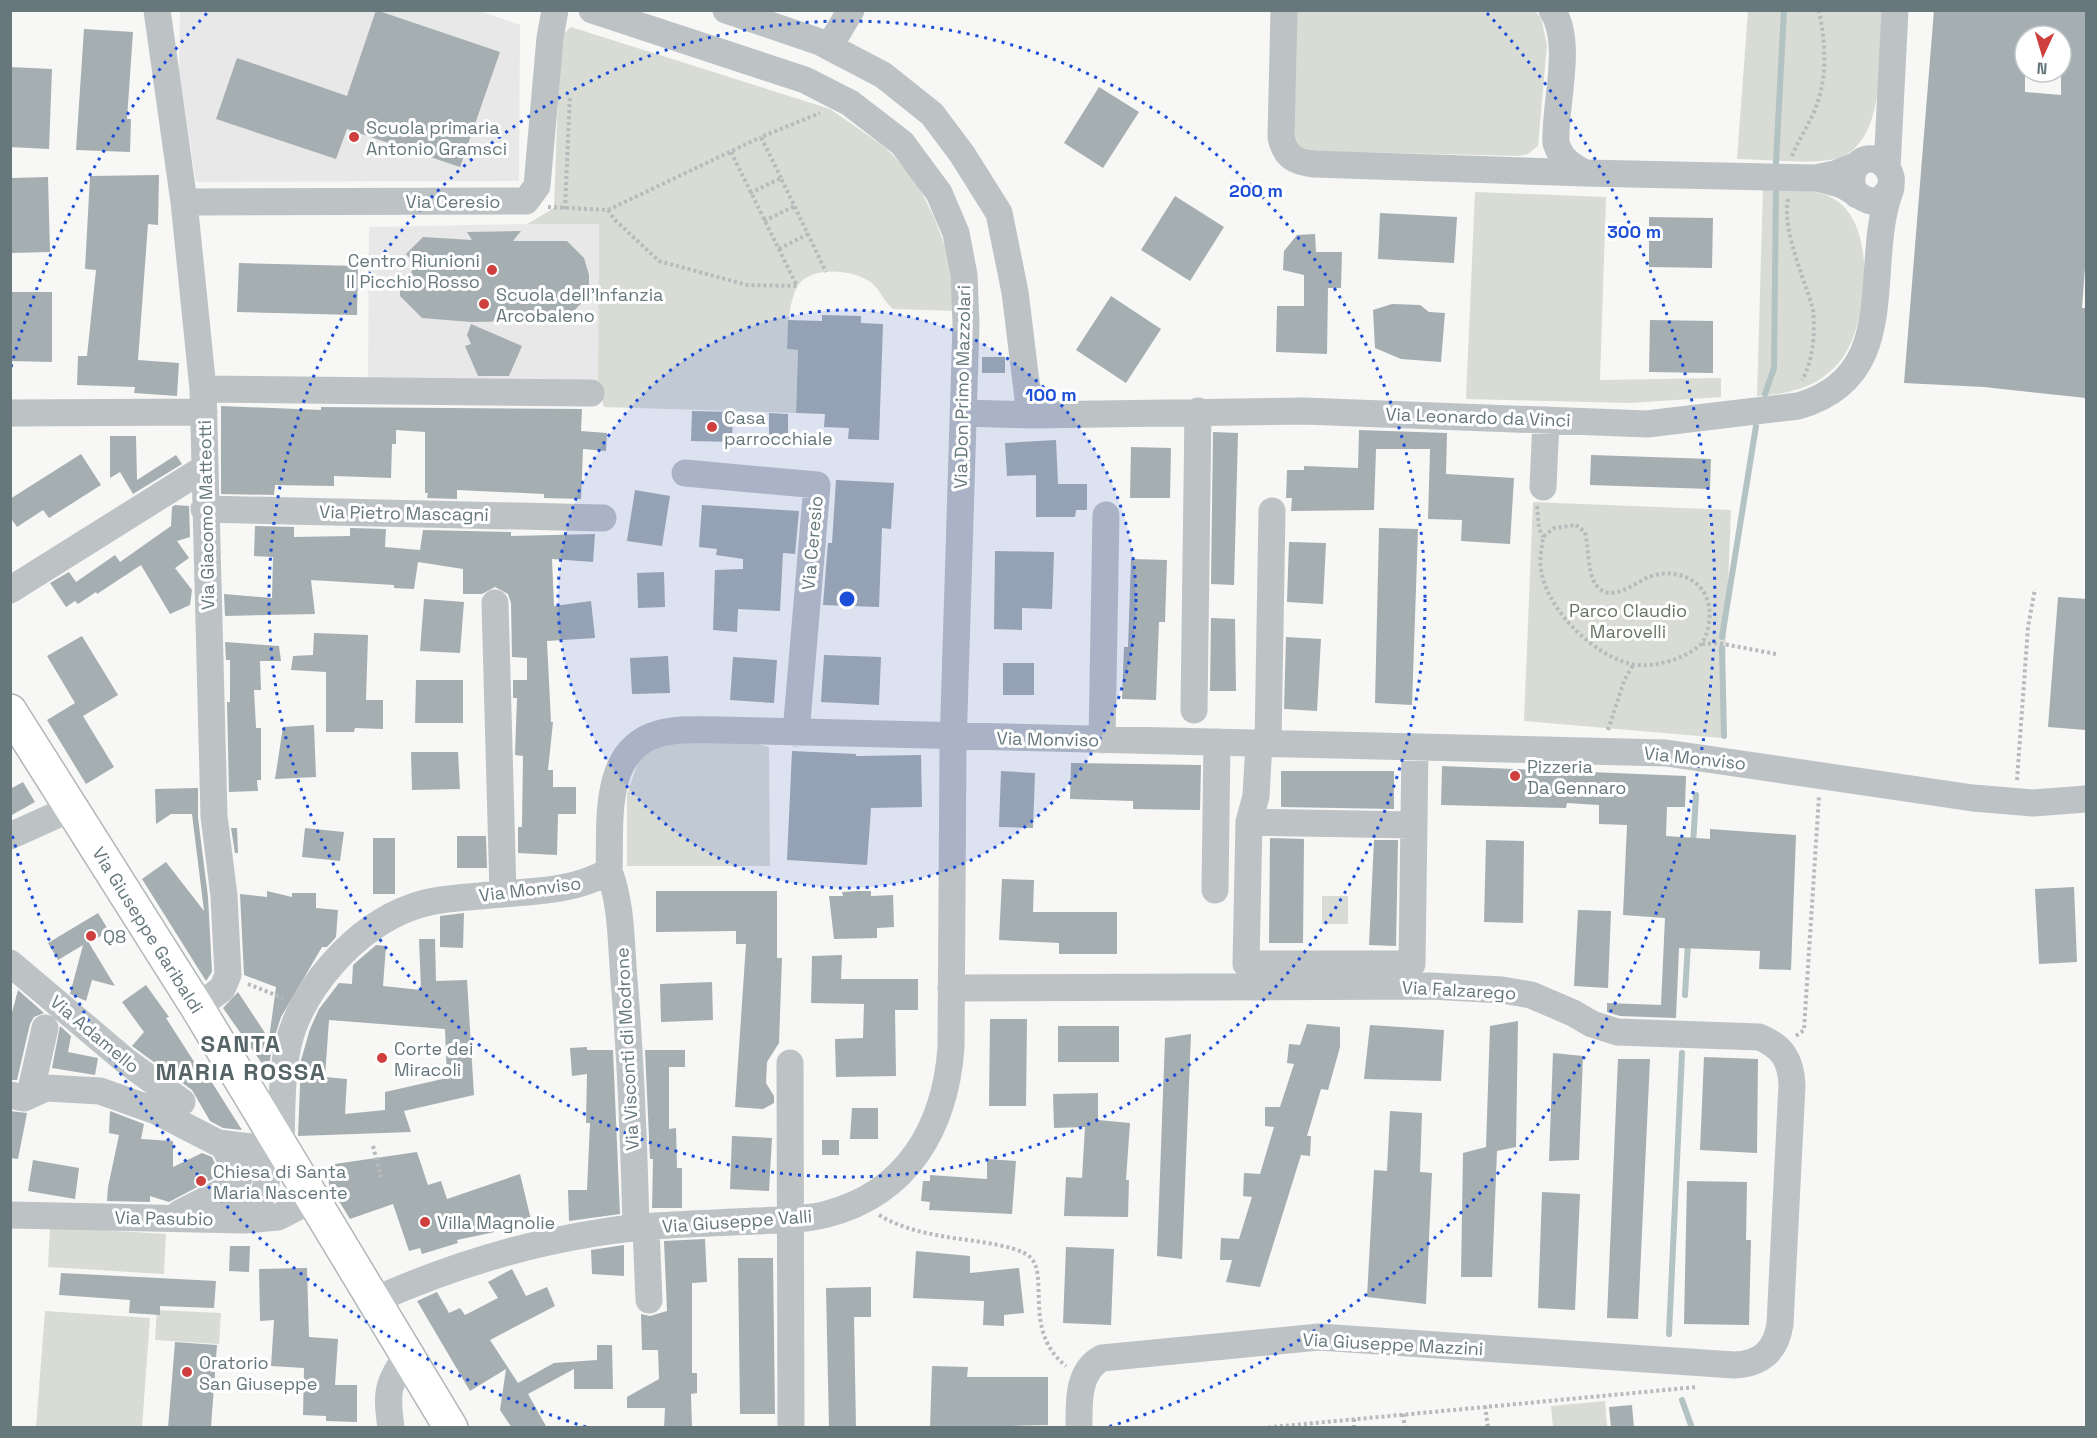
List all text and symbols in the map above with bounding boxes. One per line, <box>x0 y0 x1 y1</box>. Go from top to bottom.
north arrow <box>2013 24 2073 84</box>
text: N <box>2036 58 2048 79</box>
place label: Scuola primaria Antonio Gramsci <box>366 116 507 160</box>
marker: Scuola primaria Antonio Gramsci <box>347 130 361 144</box>
text: 200 m <box>1229 179 1283 202</box>
street label: Via Ceresio <box>406 190 500 213</box>
text: 300 m <box>1607 220 1661 243</box>
place label: Centro Riunioni Il Picchio Rosso <box>346 249 480 293</box>
marker: Centro Riunioni Il Picchio Rosso <box>485 263 499 277</box>
place label: Scuola dell'Infanzia Arcobaleno <box>496 283 663 327</box>
street label: Via Don Primo Mazzolari <box>949 285 975 489</box>
marker: Scuola dell'Infanzia Arcobaleno <box>477 297 491 311</box>
text: 100 m <box>1025 383 1077 406</box>
street label: Via Leonardo da Vinci <box>1385 402 1571 432</box>
place label: Casa parrocchiale <box>724 406 833 450</box>
street label: Via Giacomo Matteotti <box>193 420 219 610</box>
marker: Casa parrocchiale <box>705 420 719 434</box>
street label: Via Ceresio <box>796 495 828 591</box>
street label: Via Pietro Mascagni <box>319 500 489 526</box>
centre of rings <box>837 589 857 609</box>
park label: Parco Claudio Marovelli <box>1569 599 1687 643</box>
street label: Via Monviso <box>996 727 1100 751</box>
street label: Via Monviso <box>1643 741 1747 775</box>
place label: Pizzeria Da Gennaro <box>1527 755 1626 799</box>
marker: Pizzeria Da Gennaro <box>1508 769 1522 783</box>
street label: Via Giuseppe Garibaldi <box>87 842 209 1018</box>
street label: Via Monviso <box>478 871 582 907</box>
place label: Q8 <box>103 925 126 948</box>
marker: Q8 <box>84 929 98 943</box>
street label: Via Visconti di Modrone <box>610 947 644 1151</box>
street label: Via Falzarego <box>1401 976 1517 1004</box>
street label: Via Adamello <box>46 990 144 1078</box>
district label: SANTA MARIA ROSSA <box>155 1028 327 1087</box>
place label: Corte dei Miracoli <box>394 1037 473 1081</box>
marker: Corte dei Miracoli <box>375 1051 389 1065</box>
place label: Chiesa di Santa Maria Nascente <box>213 1160 348 1204</box>
marker: Chiesa di Santa Maria Nascente <box>194 1174 208 1188</box>
street label: Via Giuseppe Valli <box>661 1204 813 1238</box>
street label: Via Pasubio <box>114 1206 214 1230</box>
place label: Villa Magnolie <box>437 1211 555 1234</box>
marker: Villa Magnolie <box>418 1215 432 1229</box>
street label: Via Giuseppe Mazzini <box>1302 1328 1484 1360</box>
place label: Oratorio San Giuseppe <box>199 1351 317 1395</box>
marker: Oratorio San Giuseppe <box>180 1365 194 1379</box>

